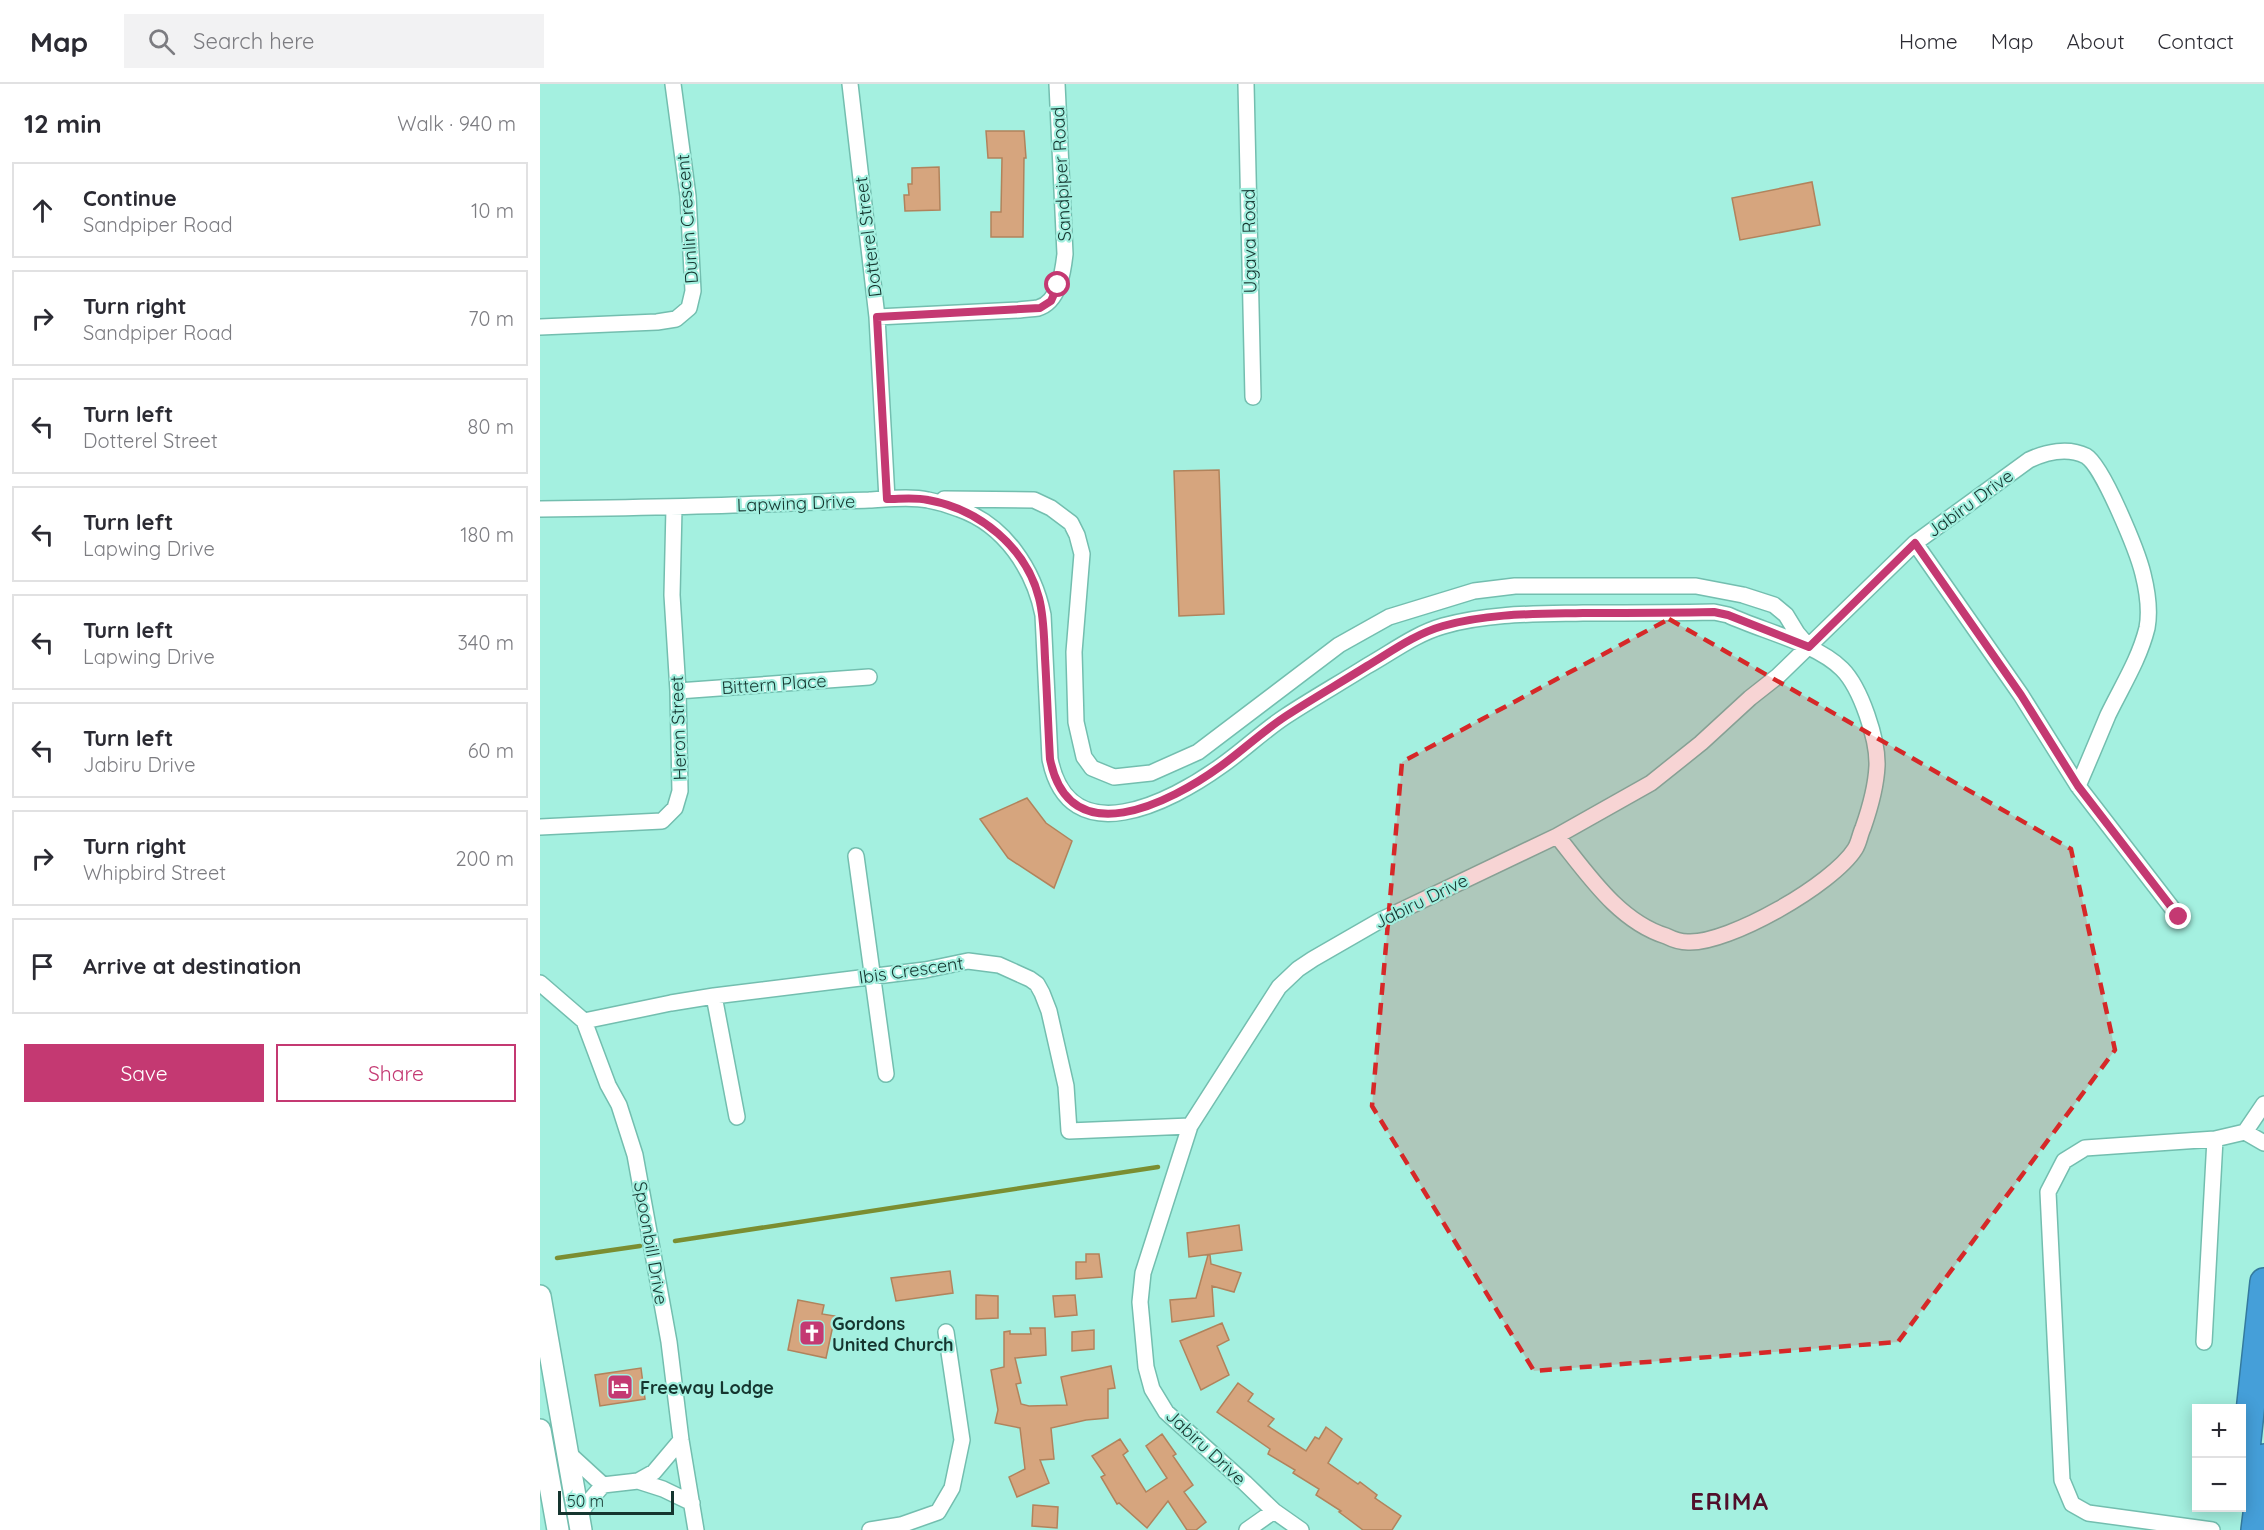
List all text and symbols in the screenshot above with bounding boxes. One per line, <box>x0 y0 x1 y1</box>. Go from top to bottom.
search box <box>124 14 544 68</box>
text: Map <box>30 24 88 59</box>
icon: search <box>145 25 178 58</box>
text: Search here <box>193 27 315 55</box>
text: Home <box>1899 28 1958 54</box>
text: Map <box>1991 28 2034 54</box>
text: About <box>2067 28 2125 54</box>
text: Contact <box>2158 28 2234 54</box>
street label: Sandpiper Road <box>1046 106 1076 242</box>
text: 12 min <box>24 107 102 140</box>
text: Walk · 940 m <box>397 111 516 136</box>
street label: Dunlin Crescent <box>671 153 703 285</box>
street label: Dotterel Street <box>849 175 887 299</box>
text: Continue <box>83 184 177 212</box>
street label: Ugava Road <box>1237 188 1261 294</box>
icon: ahead <box>26 194 59 227</box>
text: 10 m <box>471 198 514 223</box>
text: Sandpiper Road <box>83 212 233 237</box>
route start <box>1044 271 1070 297</box>
text: Turn right <box>83 292 187 320</box>
icon: right <box>26 302 59 335</box>
text: 70 m <box>468 306 514 331</box>
text: Sandpiper Road <box>83 320 233 345</box>
text: Turn left <box>83 400 173 428</box>
icon: left <box>26 410 59 443</box>
text: 80 m <box>468 414 514 439</box>
text: Dotterel Street <box>83 428 218 453</box>
street label: Jabiru Drive <box>1922 464 2018 542</box>
street label: Lapwing Drive <box>736 489 856 517</box>
text: Turn left <box>83 508 173 536</box>
icon: left <box>26 518 59 551</box>
text: 180 m <box>460 522 514 547</box>
text: Lapwing Drive <box>83 536 215 561</box>
text: Turn left <box>83 616 173 644</box>
icon: left <box>26 626 59 659</box>
text: 340 m <box>457 630 514 655</box>
text: Lapwing Drive <box>83 644 215 669</box>
street label: Bittern Place <box>721 669 827 699</box>
street label: Heron Street <box>665 675 691 781</box>
text: Turn left <box>83 724 173 752</box>
icon: left <box>26 734 59 767</box>
text: 60 m <box>468 738 514 763</box>
text: Jabiru Drive <box>83 752 196 777</box>
text: Turn right <box>83 832 187 860</box>
icon: right <box>26 842 59 875</box>
text: 200 m <box>455 846 514 871</box>
text: Whipbird Street <box>83 860 226 885</box>
street label: Jabiru Drive <box>1370 868 1472 934</box>
route end <box>2165 903 2191 929</box>
icon: arrive <box>26 950 59 983</box>
street label: Ibis Crescent <box>857 951 965 989</box>
text: Arrive at destination <box>83 952 301 980</box>
button: Save <box>24 1044 264 1102</box>
button: Share <box>276 1044 516 1102</box>
street label: Spoonbill Drive <box>629 1180 673 1306</box>
place label: Gordons United Church <box>832 1312 954 1356</box>
church icon: Gordons United Church <box>797 1318 827 1348</box>
hotel icon: Freeway Lodge <box>605 1372 635 1402</box>
place label: Freeway Lodge <box>640 1376 774 1399</box>
street label: Jabiru Drive <box>1161 1404 1251 1490</box>
map controls <box>2192 1404 2246 1512</box>
button: + <box>2192 1404 2246 1458</box>
button: − <box>2192 1458 2246 1512</box>
district label: ERIMA <box>1690 1486 1770 1516</box>
scale bar <box>558 1488 674 1516</box>
text: 50 m <box>567 1491 604 1511</box>

